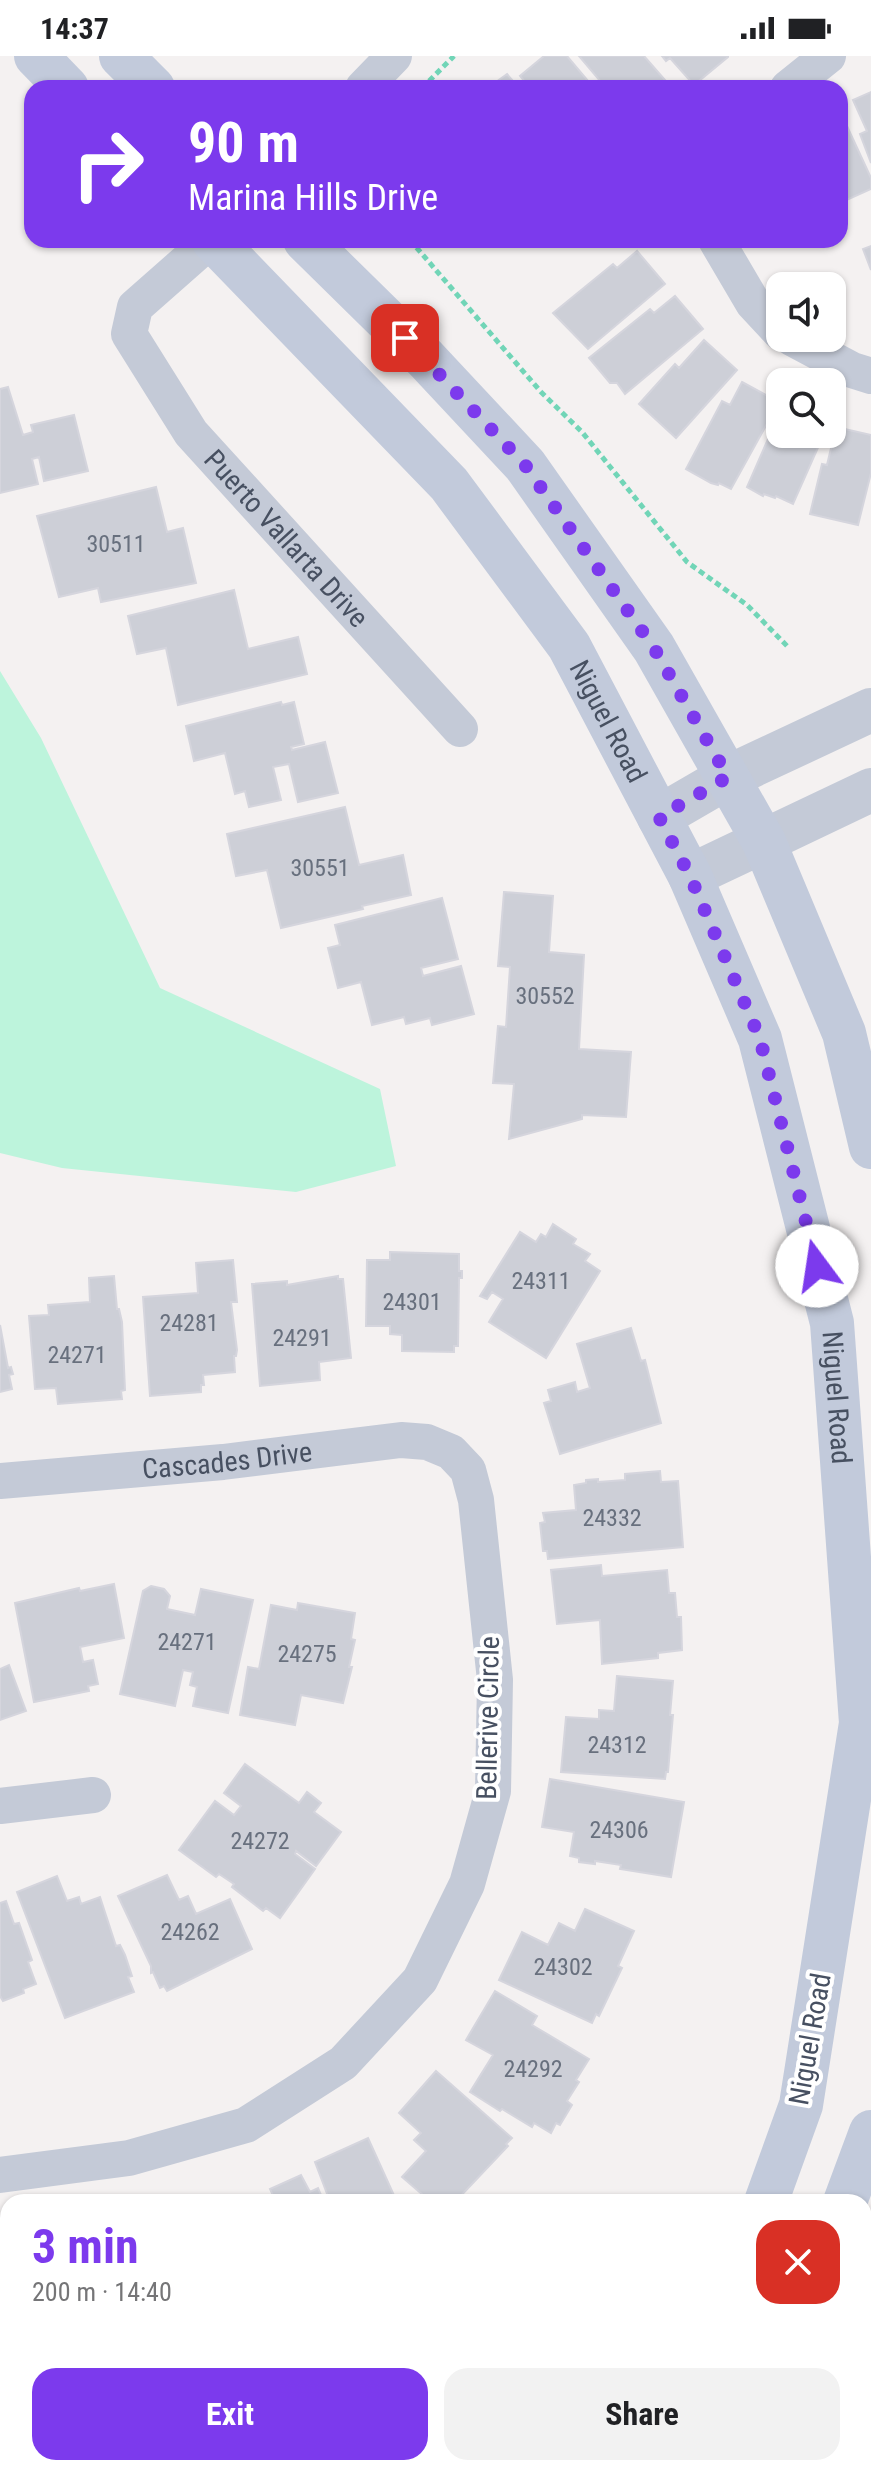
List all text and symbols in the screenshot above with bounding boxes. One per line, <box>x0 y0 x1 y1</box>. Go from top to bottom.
text: 14:37 <box>40 11 109 46</box>
text: 90 m <box>188 110 299 176</box>
icon: right <box>56 112 160 216</box>
text: Marina Hills Drive <box>188 177 438 219</box>
map controls <box>766 272 846 448</box>
button: sound <box>766 272 846 352</box>
pin <box>371 304 439 372</box>
icon: arrive <box>383 316 427 360</box>
button: search <box>766 368 846 448</box>
street label: Puerto Vallarta Drive <box>198 443 376 634</box>
house number: 30511 <box>86 530 146 558</box>
street label: Niguel Road <box>563 654 654 788</box>
house number: 30551 <box>290 854 350 882</box>
house number: 30552 <box>515 982 575 1010</box>
position arrow <box>775 1224 859 1308</box>
house number: 24311 <box>511 1267 571 1295</box>
house number: 24301 <box>382 1288 442 1316</box>
house number: 24281 <box>159 1309 219 1337</box>
house number: 24291 <box>272 1324 332 1352</box>
street label: Niguel Road <box>816 1330 859 1465</box>
house number: 24271 <box>47 1341 107 1369</box>
street label: Cascades Drive <box>141 1435 314 1485</box>
house number: 24332 <box>582 1504 642 1532</box>
house number: 24271 <box>157 1628 217 1656</box>
street label: Bellerive Circle <box>470 1636 506 1800</box>
house number: 24275 <box>277 1640 337 1668</box>
house number: 24312 <box>587 1731 647 1759</box>
house number: 24306 <box>589 1816 649 1844</box>
house number: 24272 <box>230 1827 290 1855</box>
house number: 24262 <box>160 1918 220 1946</box>
house number: 24302 <box>533 1953 593 1981</box>
street label: Niguel Road <box>782 1970 838 2108</box>
house number: 24292 <box>503 2055 563 2083</box>
text: 3 min <box>32 2218 139 2275</box>
button: close <box>756 2220 840 2304</box>
text: 200 m · 14:40 <box>32 2277 172 2307</box>
button: Exit <box>32 2368 428 2460</box>
button: Share <box>444 2368 840 2460</box>

